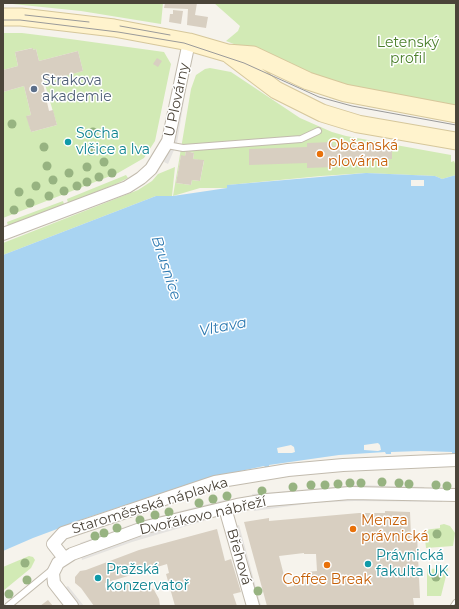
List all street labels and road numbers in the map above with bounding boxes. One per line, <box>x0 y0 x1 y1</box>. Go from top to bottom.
street label: U Plovárny <box>161 62 193 138</box>
street label: Staroměstská náplavka <box>70 474 230 538</box>
street label: Dvořákovo nábřeží <box>138 493 268 539</box>
street label: Břehová <box>223 527 255 587</box>

